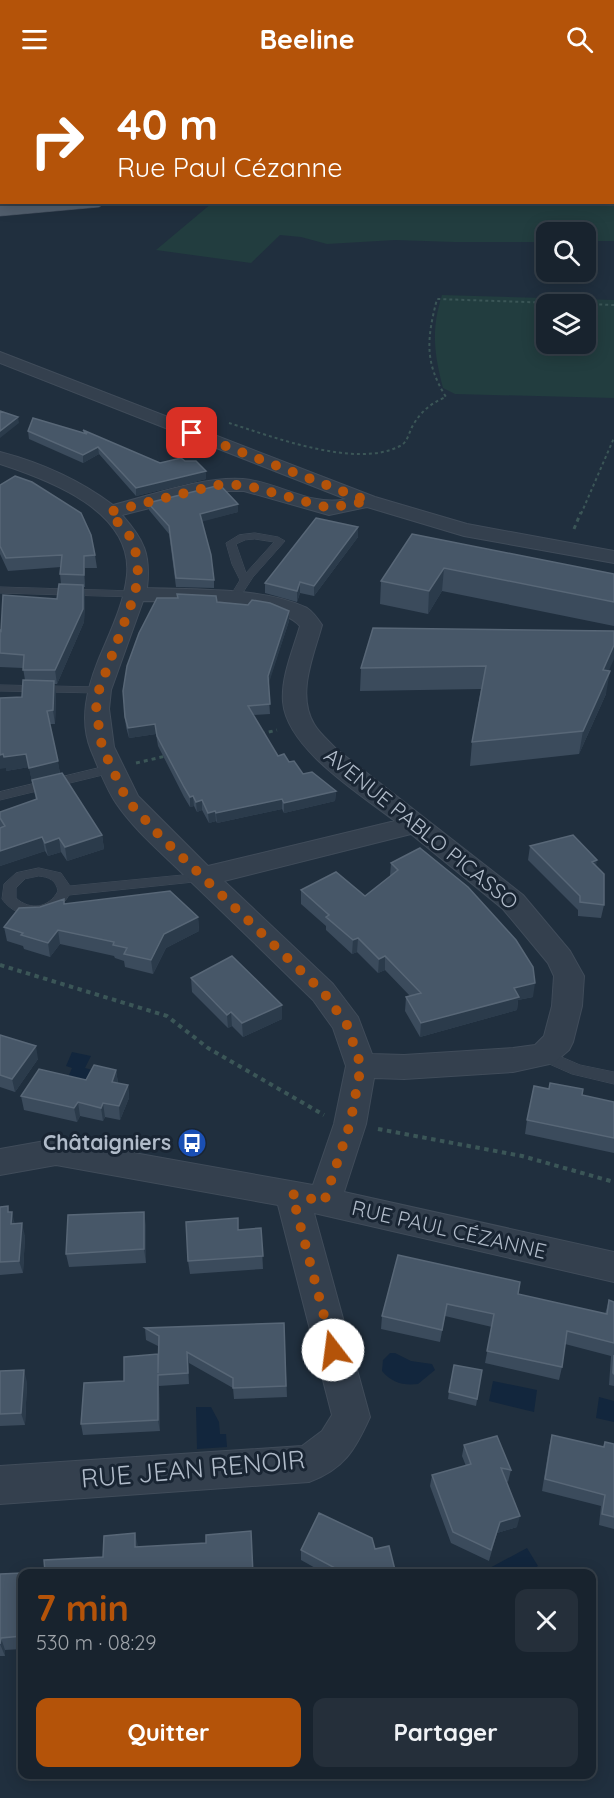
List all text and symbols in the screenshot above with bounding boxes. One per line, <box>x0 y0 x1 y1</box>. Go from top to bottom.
text: Beeline <box>259 22 355 56</box>
icon: menu <box>18 23 51 56</box>
icon: search <box>563 23 596 56</box>
text: 40 m <box>117 98 218 151</box>
icon: right <box>18 102 96 180</box>
text: Rue Paul Cézanne <box>117 150 342 184</box>
map controls <box>536 222 596 354</box>
button: search <box>536 222 596 282</box>
button: layers <box>536 294 596 354</box>
pin <box>166 407 217 458</box>
icon: arrive <box>175 416 208 449</box>
street label: AVENUE PABLO PICASSO <box>319 742 524 914</box>
bus stop icon: Châtaigniers <box>176 1127 208 1159</box>
place label: Châtaigniers <box>43 1129 171 1155</box>
street label: RUE PAUL CÉZANNE <box>349 1194 549 1264</box>
position arrow <box>301 1318 365 1382</box>
street label: RUE JEAN RENOIR <box>79 1442 307 1495</box>
text: 7 min <box>36 1585 129 1630</box>
button: close <box>515 1589 578 1652</box>
text: 530 m · 08:29 <box>36 1630 156 1655</box>
button: Quitter <box>36 1698 301 1767</box>
button: Partager <box>313 1698 578 1767</box>

